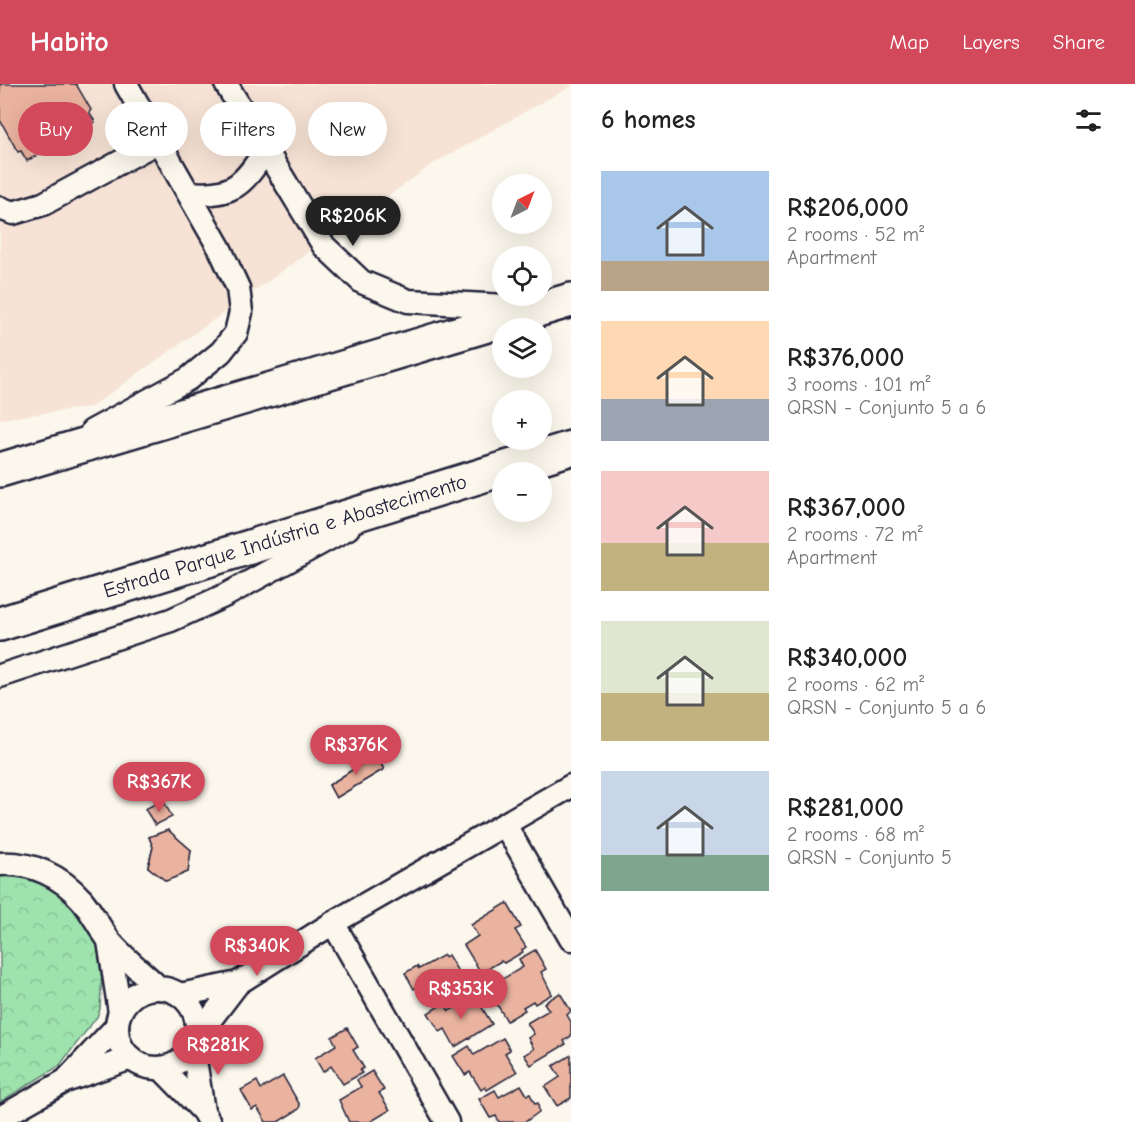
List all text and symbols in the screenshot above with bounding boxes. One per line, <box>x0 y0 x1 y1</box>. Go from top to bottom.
text: Habito <box>30 26 109 58</box>
text: Map <box>890 30 929 54</box>
text: Layers <box>962 30 1020 54</box>
text: Share <box>1053 30 1105 54</box>
chip: Buy <box>18 102 93 156</box>
chip: Rent <box>105 102 188 156</box>
chip: Filters <box>200 102 296 156</box>
chip: New <box>308 102 387 156</box>
icon: filters <box>1072 104 1105 137</box>
text: 6 homes <box>601 105 696 135</box>
north arrow <box>492 174 552 234</box>
map controls <box>492 174 552 522</box>
text: R$206,000 <box>787 193 909 223</box>
icon: home <box>649 195 721 267</box>
pin: R$206K <box>304 196 402 247</box>
text: R$206K <box>320 204 386 227</box>
text: 2 rooms · 52 m² <box>787 223 924 246</box>
button: locate <box>492 246 552 306</box>
text: Apartment <box>787 246 877 269</box>
button: layers <box>492 318 552 378</box>
text: R$376,000 <box>787 343 904 373</box>
icon: home <box>649 345 721 417</box>
text: 3 rooms · 101 m² <box>787 373 931 396</box>
button: + <box>492 390 552 450</box>
text: QRSN - Conjunto 5 a 6 <box>787 396 986 419</box>
button: − <box>492 462 552 522</box>
street label: Estrada Parque Indústria e Abastecimento <box>100 469 470 603</box>
text: R$367,000 <box>787 493 906 523</box>
icon: home <box>649 495 721 567</box>
text: 2 rooms · 72 m² <box>787 523 923 546</box>
text: Apartment <box>787 546 877 569</box>
text: R$340,000 <box>787 643 907 673</box>
icon: home <box>649 645 721 717</box>
text: 2 rooms · 62 m² <box>787 673 924 696</box>
text: QRSN - Conjunto 5 a 6 <box>787 696 986 719</box>
pin: R$376K <box>307 725 405 776</box>
text: R$376K <box>324 733 388 756</box>
pin: R$367K <box>110 762 208 813</box>
text: R$367K <box>127 770 191 793</box>
text: R$281,000 <box>787 793 904 823</box>
icon: home <box>649 795 721 867</box>
text: 2 rooms · 68 m² <box>787 823 924 846</box>
text: QRSN - Conjunto 5 <box>787 846 952 869</box>
pin: R$340K <box>208 926 306 977</box>
text: R$340K <box>224 934 290 957</box>
pin: R$353K <box>412 969 510 1020</box>
text: R$353K <box>428 977 494 1000</box>
pin: R$281K <box>169 1025 267 1076</box>
text: R$281K <box>186 1033 250 1056</box>

